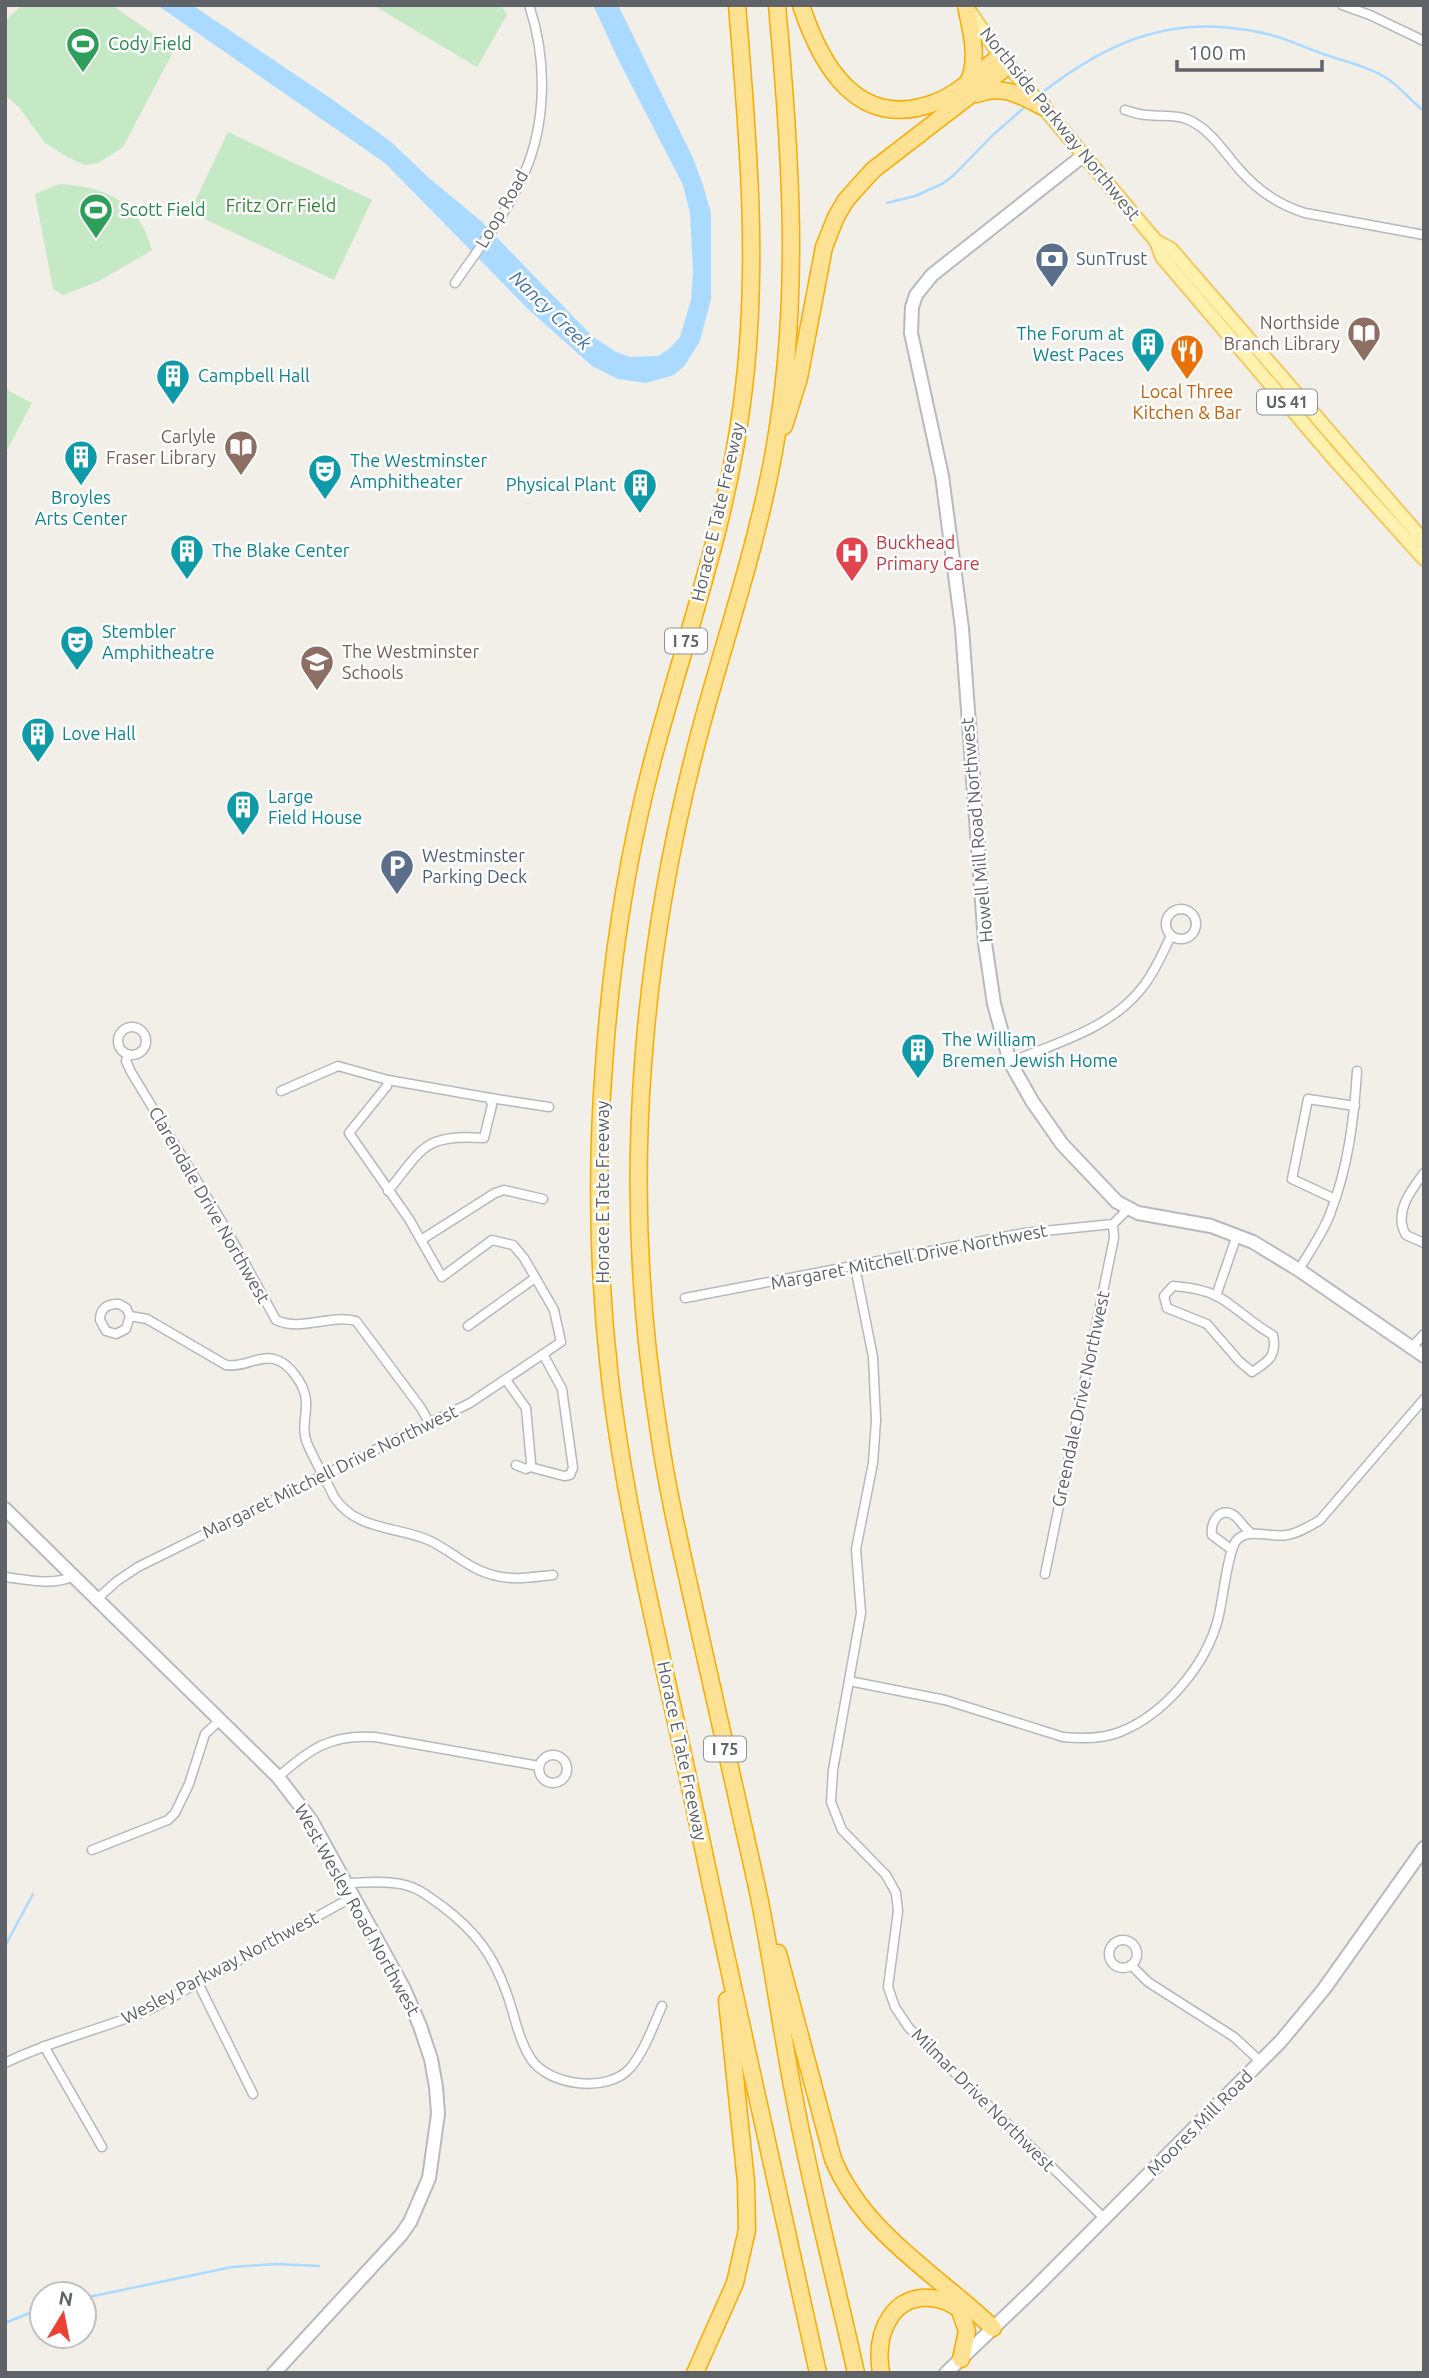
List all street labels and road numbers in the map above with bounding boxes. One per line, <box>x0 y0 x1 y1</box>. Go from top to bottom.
street label: Northside Parkway Northwest <box>977 23 1145 224</box>
street label: Loop Road <box>471 166 531 251</box>
road number: US 41 <box>1257 390 1317 414</box>
street label: Horace E Tate Freeway <box>687 420 747 603</box>
road number: I 75 <box>665 628 707 654</box>
street label: Howell Mill Road Northwest <box>956 717 996 944</box>
street label: Horace E Tate Freeway <box>592 1100 612 1284</box>
street label: Clarendale Drive Northwest <box>145 1103 274 1306</box>
street label: Margaret Mitchell Drive Northwest <box>769 1219 1049 1293</box>
street label: Greendale Drive Northwest <box>1047 1289 1113 1509</box>
street label: Margaret Mitchell Drive Northwest <box>199 1400 460 1542</box>
street label: Horace E Tate Freeway <box>654 1659 712 1843</box>
road number: I 75 <box>704 1736 746 1762</box>
street label: West Wesley Road Northwest <box>291 1800 425 2019</box>
street label: Wesley Parkway Northwest <box>118 1907 321 2028</box>
street label: Milmar Drive Northwest <box>908 2024 1059 2175</box>
street label: Moores Mill Road <box>1143 2066 1256 2179</box>

